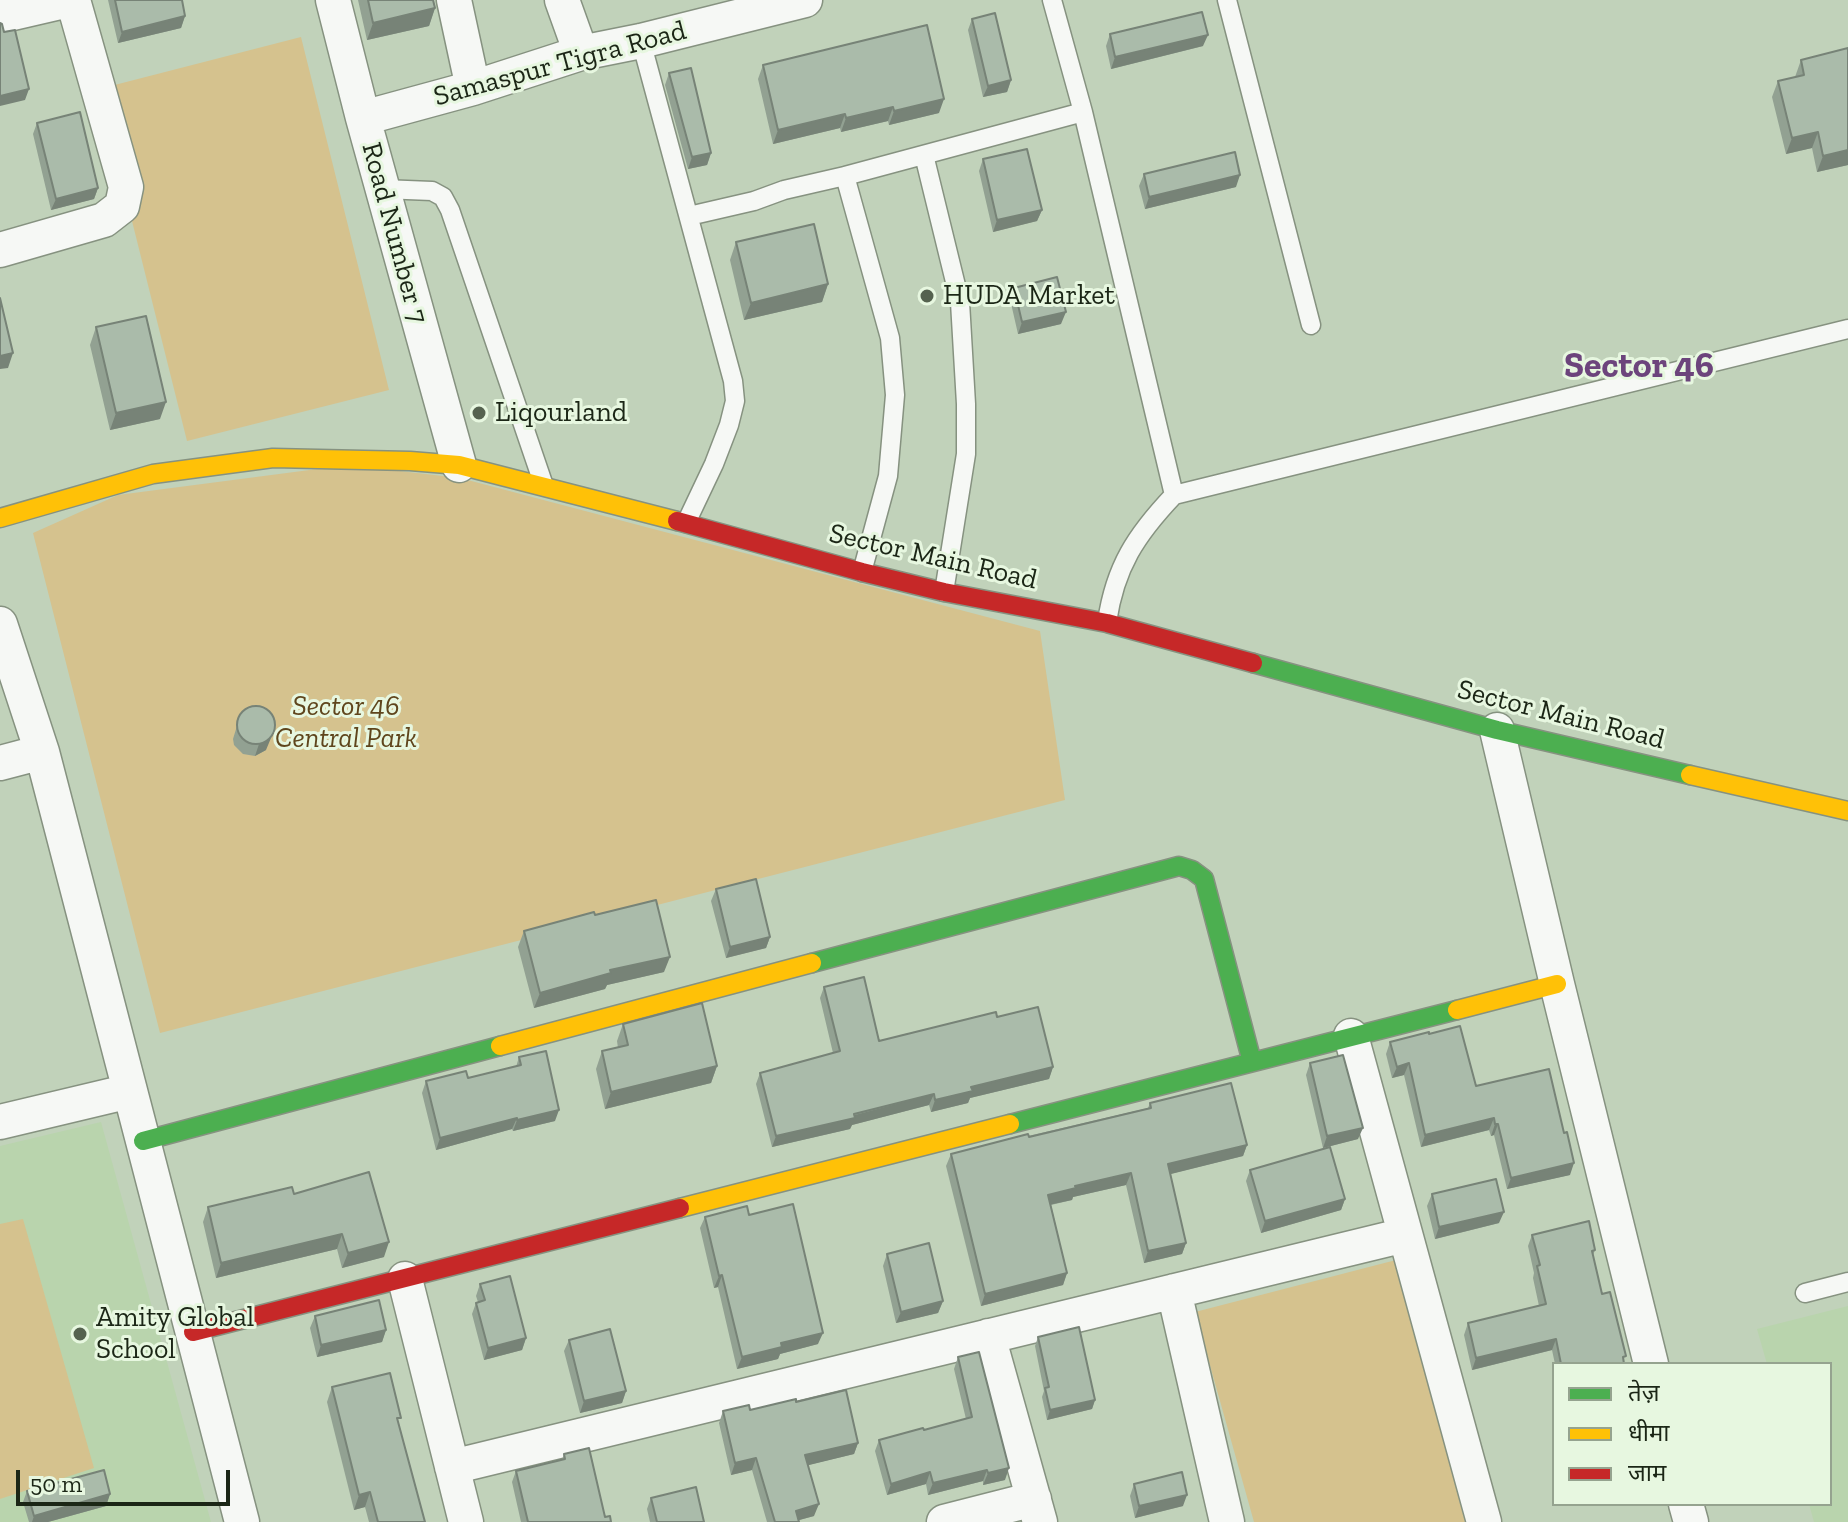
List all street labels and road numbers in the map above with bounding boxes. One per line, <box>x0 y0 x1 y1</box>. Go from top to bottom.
street label: Samaspur Tigra Road <box>430 14 690 114</box>
street label: Road Number 7 <box>354 139 434 327</box>
street label: Sector Main Road <box>826 517 1040 597</box>
street label: Sector Main Road <box>1454 673 1668 757</box>

